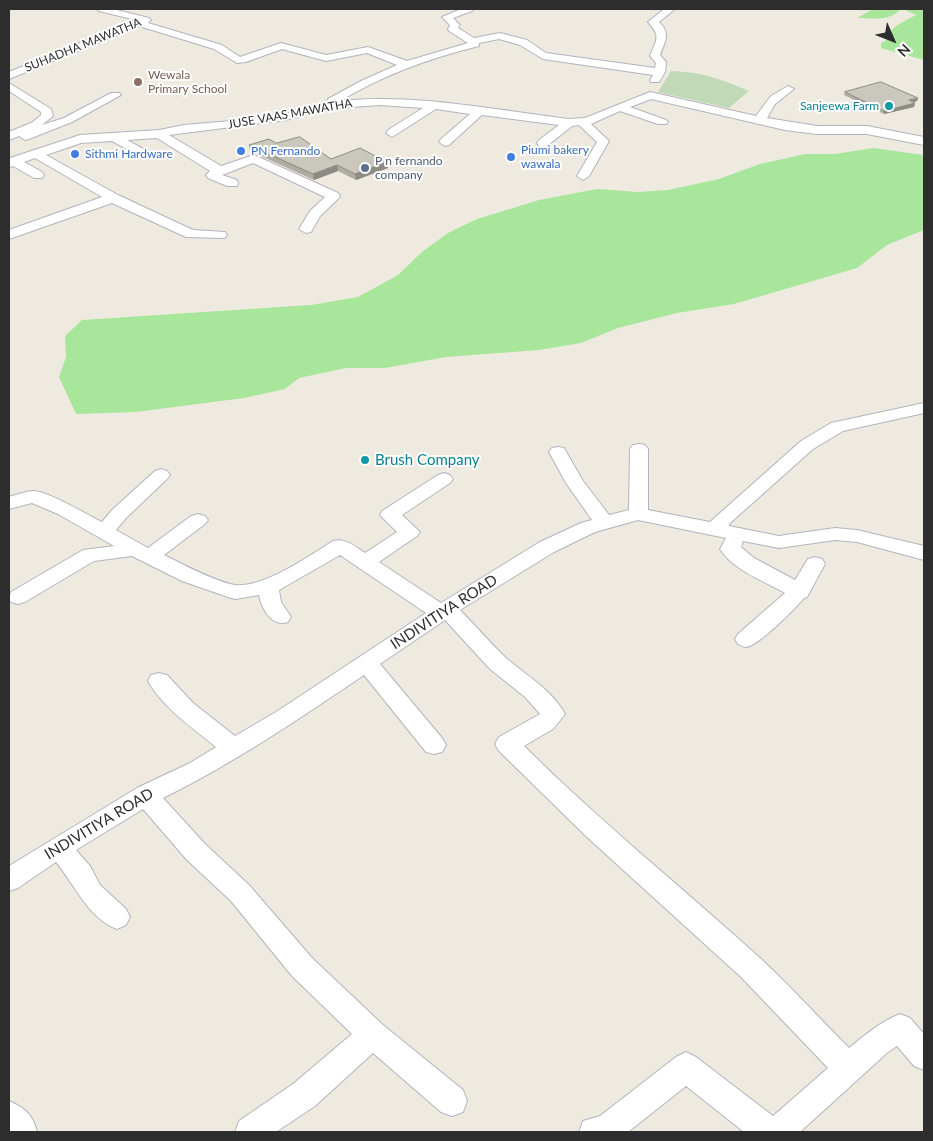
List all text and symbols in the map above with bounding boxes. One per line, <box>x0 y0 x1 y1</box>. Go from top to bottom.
street label: SUHADHA MAWATHA <box>23 15 143 75</box>
north arrow <box>868 15 918 65</box>
text: N <box>894 41 914 61</box>
place label: Wewala Primary School <box>148 68 227 96</box>
marker: Wewala Primary School <box>132 76 144 88</box>
street label: JUSE VAAS MAWATHA <box>227 96 353 132</box>
place label: Sanjeewa Farm <box>800 99 879 113</box>
marker: Sanjeewa Farm <box>883 100 895 112</box>
place label: Piumi bakery wawala <box>521 143 589 171</box>
place label: PN Fernando <box>251 144 320 158</box>
marker: PN Fernando <box>235 145 247 157</box>
place label: Sithmi Hardware <box>85 147 173 161</box>
marker: Sithmi Hardware <box>69 148 81 160</box>
marker: Piumi bakery wawala <box>505 151 517 163</box>
place label: P n fernando company <box>375 154 443 182</box>
marker: P n fernando company <box>359 162 371 174</box>
place label: Brush Company <box>375 451 480 469</box>
marker: Brush Company <box>359 454 371 466</box>
street label: INDIVITIYA ROAD <box>387 571 501 653</box>
street label: INDIVITIYA ROAD <box>41 784 157 864</box>

